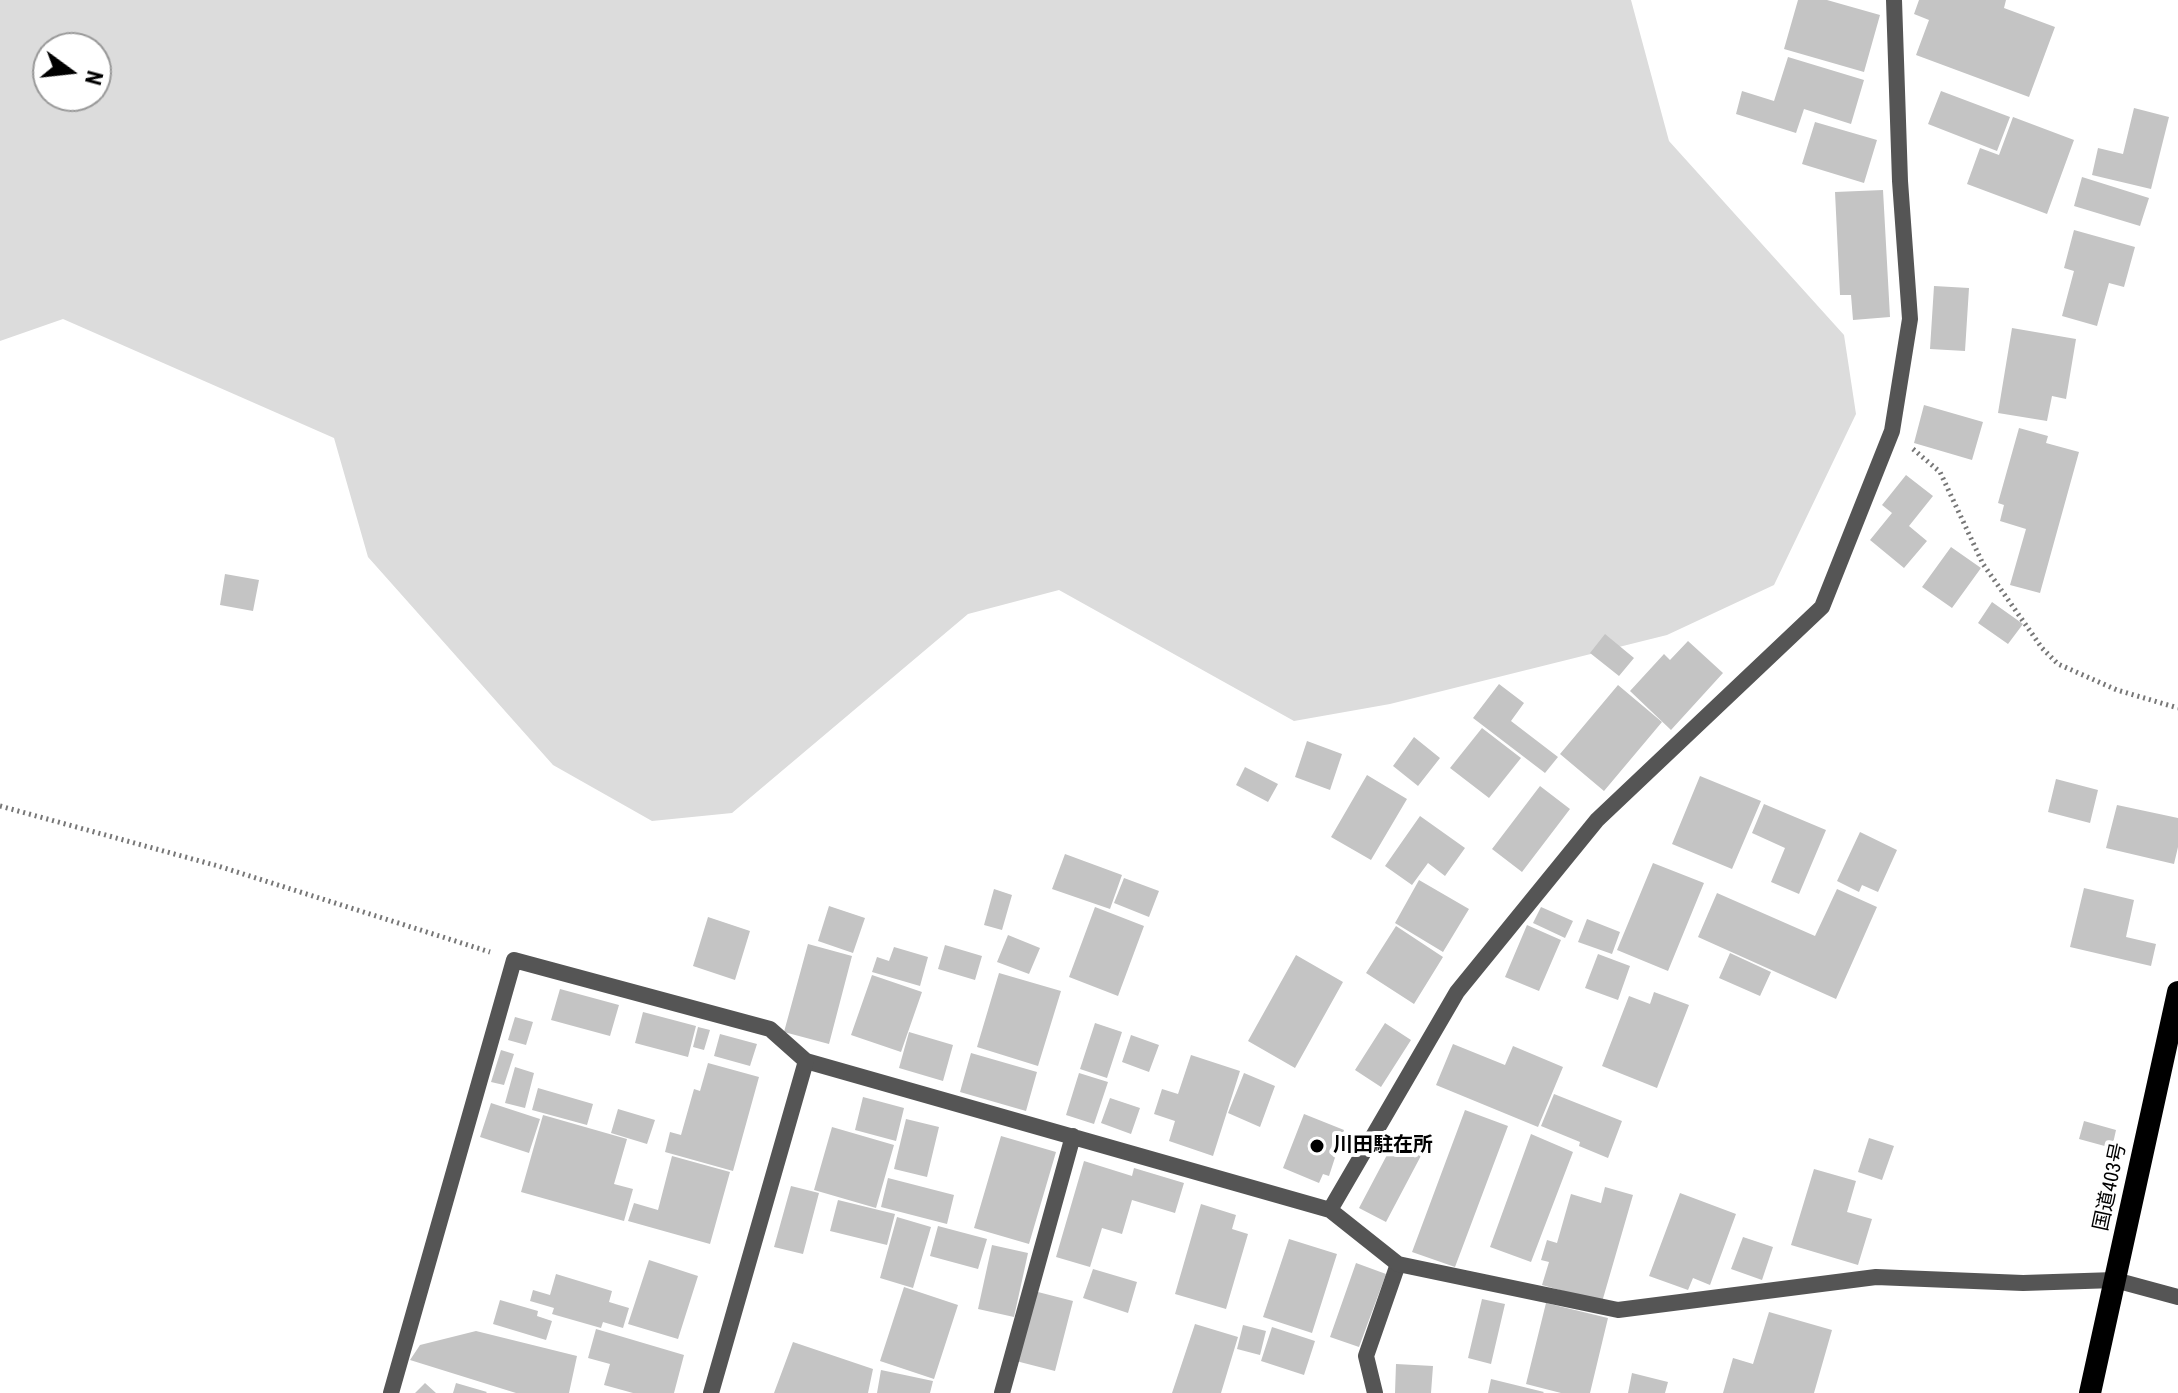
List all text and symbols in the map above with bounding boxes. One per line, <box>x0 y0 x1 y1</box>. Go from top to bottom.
north arrow <box>32 32 112 112</box>
text: N <box>80 68 108 88</box>
place label: 川田駐在所 <box>1333 1134 1433 1158</box>
marker: 川田駐在所 <box>1308 1137 1326 1155</box>
street label: 国道403号 <box>2090 1141 2132 1233</box>

